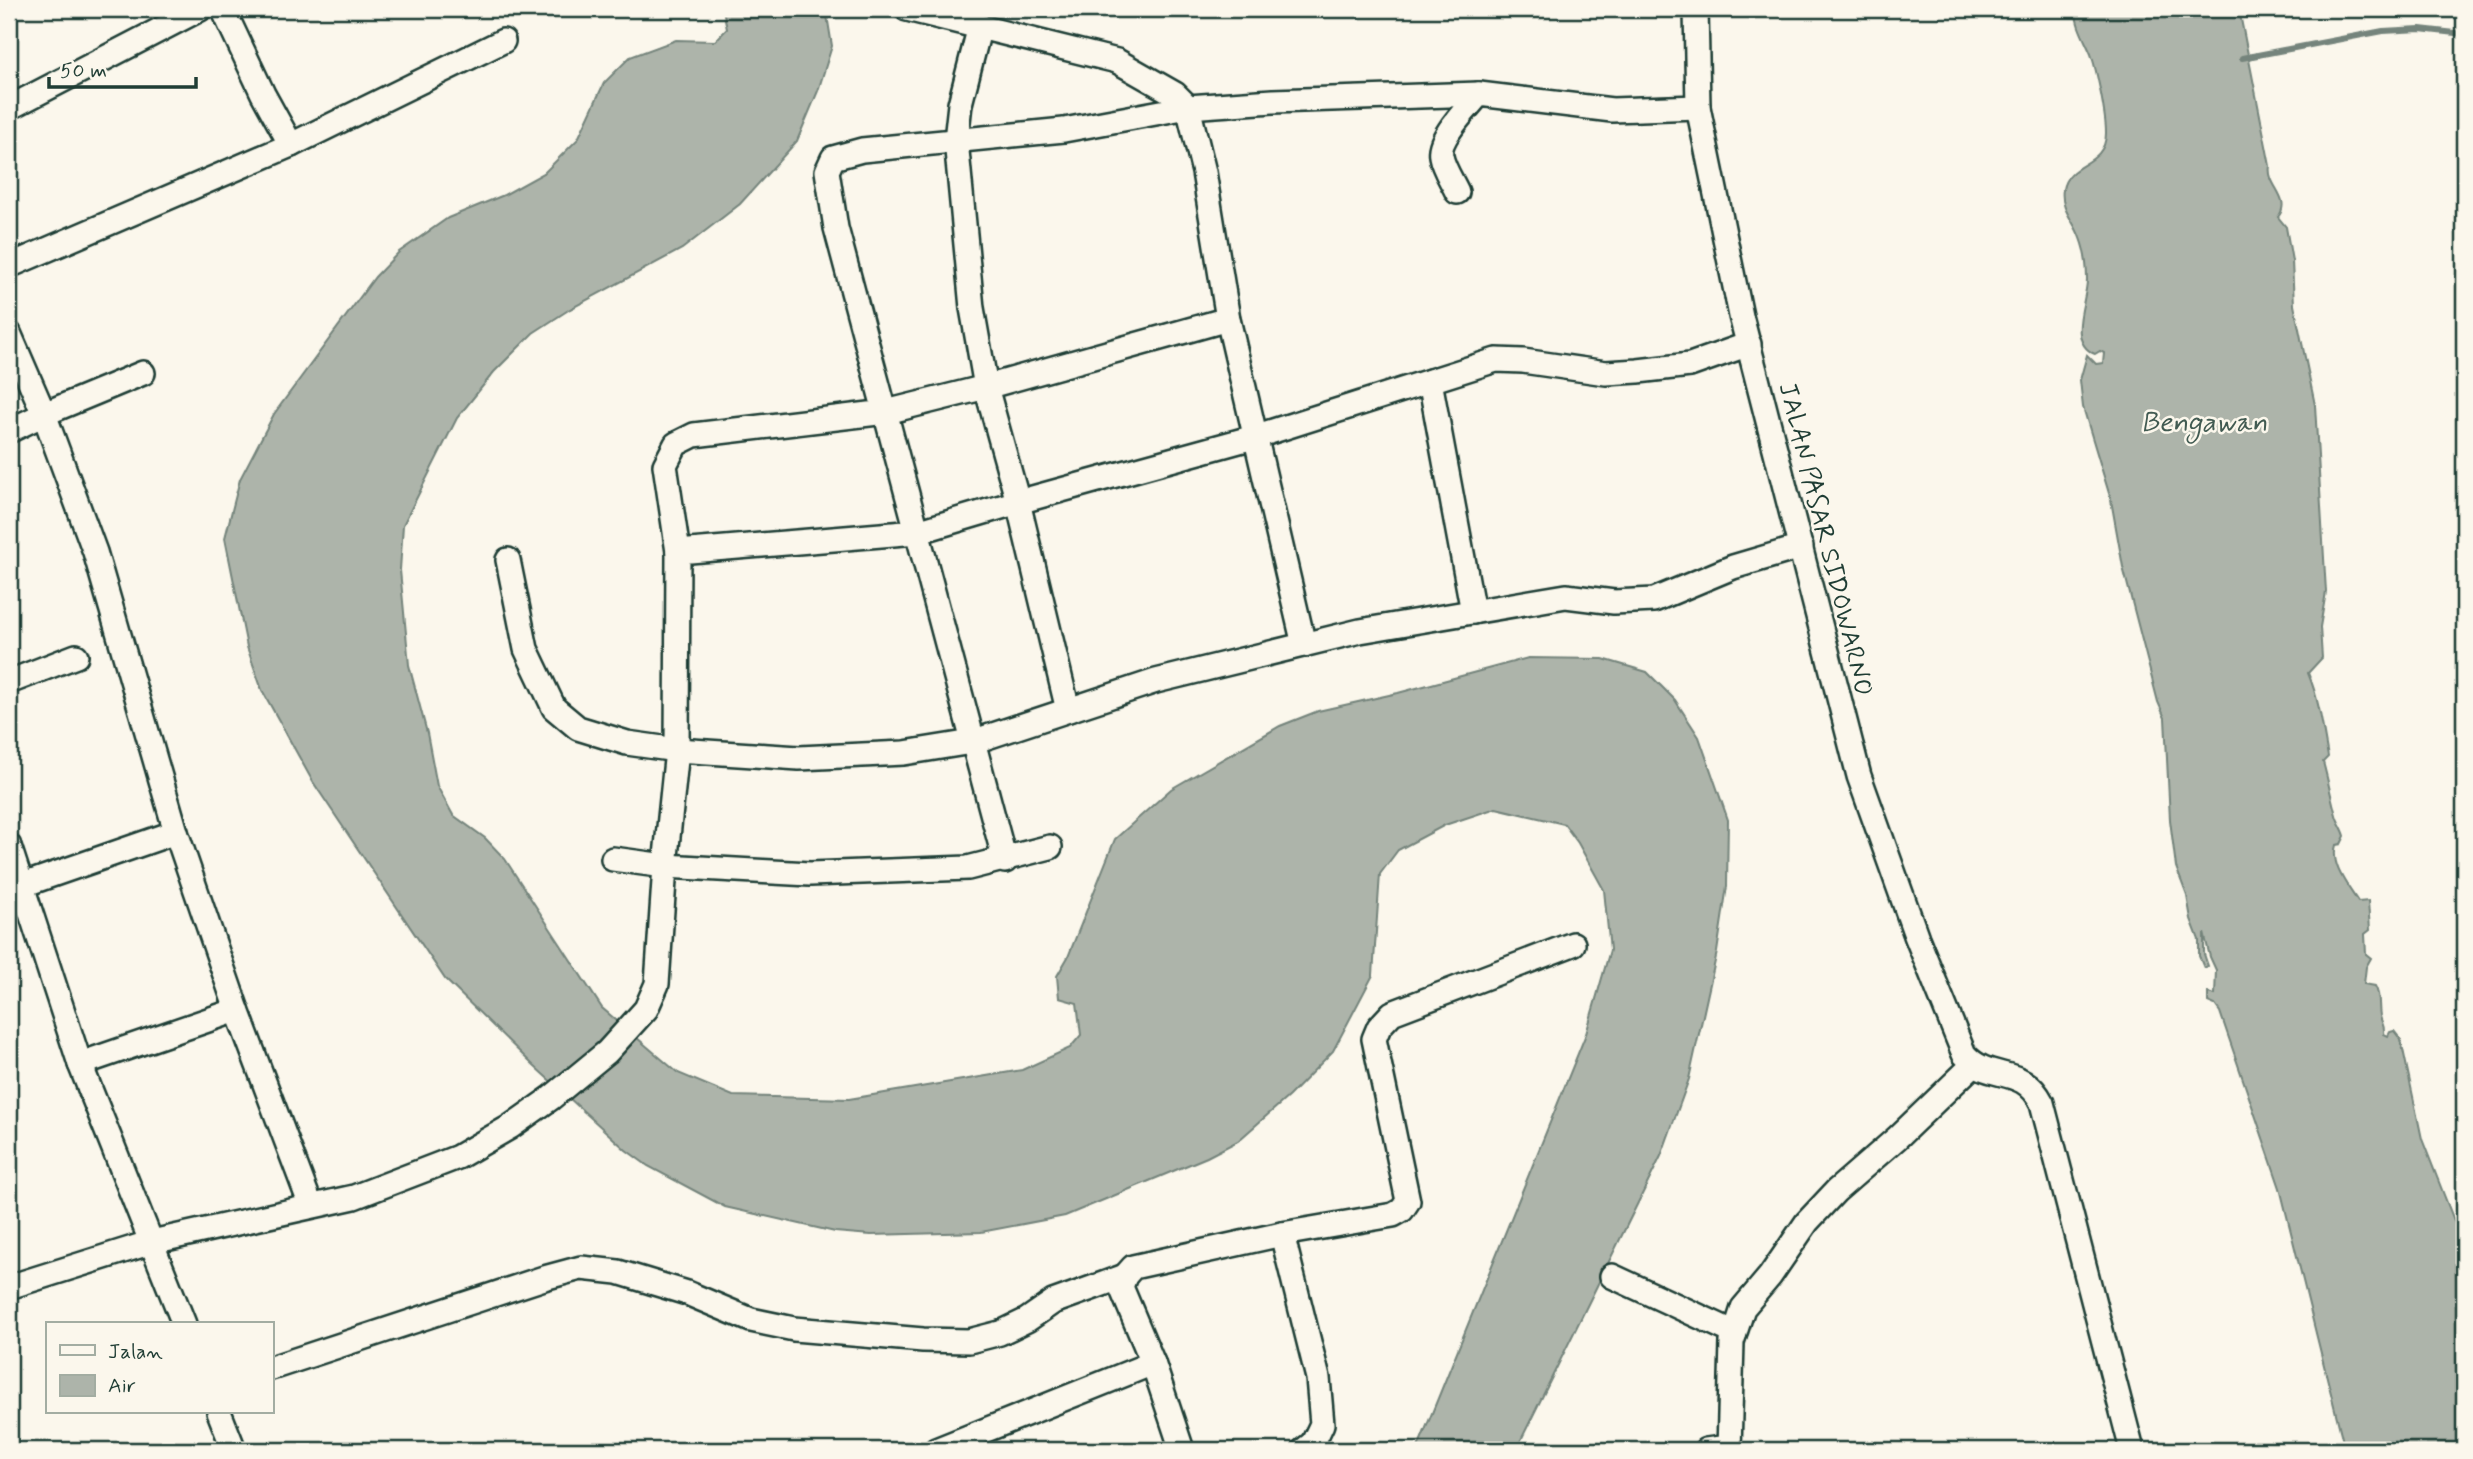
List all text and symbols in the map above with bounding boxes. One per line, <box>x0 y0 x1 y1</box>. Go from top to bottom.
scale bar <box>49 46 196 90</box>
text: 50 m <box>60 57 107 85</box>
street label: JALAN PASAR SIDOWARNO <box>1770 379 1881 700</box>
water label: Bengawan <box>2141 405 2267 444</box>
legend <box>46 1322 273 1414</box>
text: Jalan <box>108 1338 163 1366</box>
text: Air <box>108 1372 136 1400</box>

